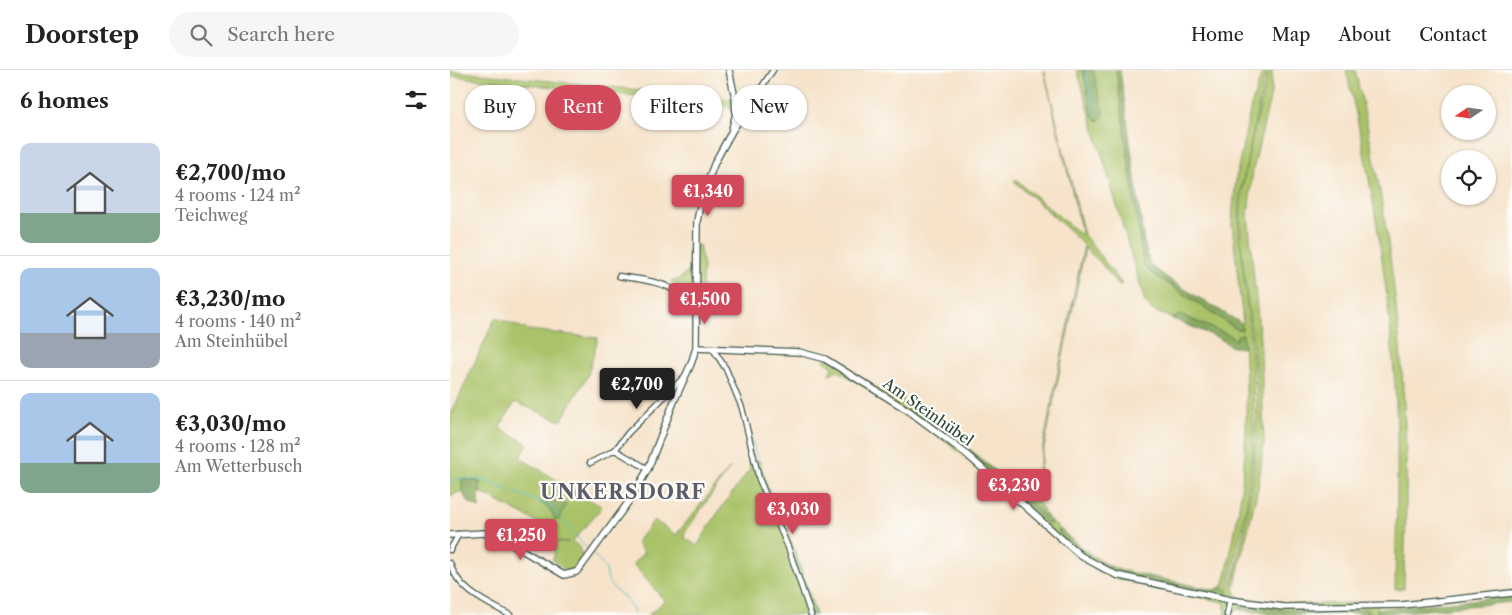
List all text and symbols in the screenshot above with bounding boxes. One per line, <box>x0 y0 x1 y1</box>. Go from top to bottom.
search box <box>169 12 519 57</box>
text: Doorstep <box>25 20 139 49</box>
icon: search <box>187 21 215 49</box>
text: Search here <box>227 23 335 46</box>
text: Home <box>1191 24 1244 46</box>
text: Map <box>1272 24 1310 46</box>
text: About <box>1338 24 1391 46</box>
text: Contact <box>1419 24 1487 46</box>
chip: Buy <box>465 85 535 130</box>
chip: Rent <box>545 85 621 130</box>
chip: Filters <box>631 85 722 130</box>
chip: New <box>732 85 807 130</box>
north arrow <box>1441 85 1496 140</box>
map controls <box>1441 85 1496 205</box>
icon: filters <box>402 86 430 114</box>
text: 6 homes <box>20 88 109 113</box>
button: locate <box>1441 150 1496 205</box>
text: €2,700/mo <box>175 160 286 185</box>
icon: home <box>60 163 120 223</box>
pin: €1,340 <box>667 174 749 217</box>
text: €1,340 <box>683 181 733 201</box>
text: 4 rooms · 124 m² <box>175 185 300 205</box>
text: Teichweg <box>175 205 248 225</box>
pin: €1,500 <box>664 282 746 325</box>
text: €3,230/mo <box>175 286 285 311</box>
icon: home <box>60 288 120 348</box>
text: €1,500 <box>680 289 730 309</box>
text: 4 rooms · 140 m² <box>175 311 301 331</box>
text: Am Steinhübel <box>175 331 288 351</box>
pin: €2,700 <box>596 368 678 410</box>
street label: Am Steinhübel <box>879 373 978 450</box>
text: €2,700 <box>611 374 663 394</box>
text: €3,030/mo <box>175 411 286 436</box>
icon: home <box>60 413 120 473</box>
text: 4 rooms · 128 m² <box>175 436 301 456</box>
text: Am Wetterbusch <box>175 456 302 476</box>
pin: €3,230 <box>973 468 1055 511</box>
text: €3,230 <box>988 475 1040 495</box>
district label: UNKERSDORF <box>540 480 706 504</box>
pin: €3,030 <box>752 492 834 535</box>
text: €3,030 <box>767 499 819 519</box>
pin: €1,250 <box>480 518 562 561</box>
text: €1,250 <box>496 525 546 545</box>

